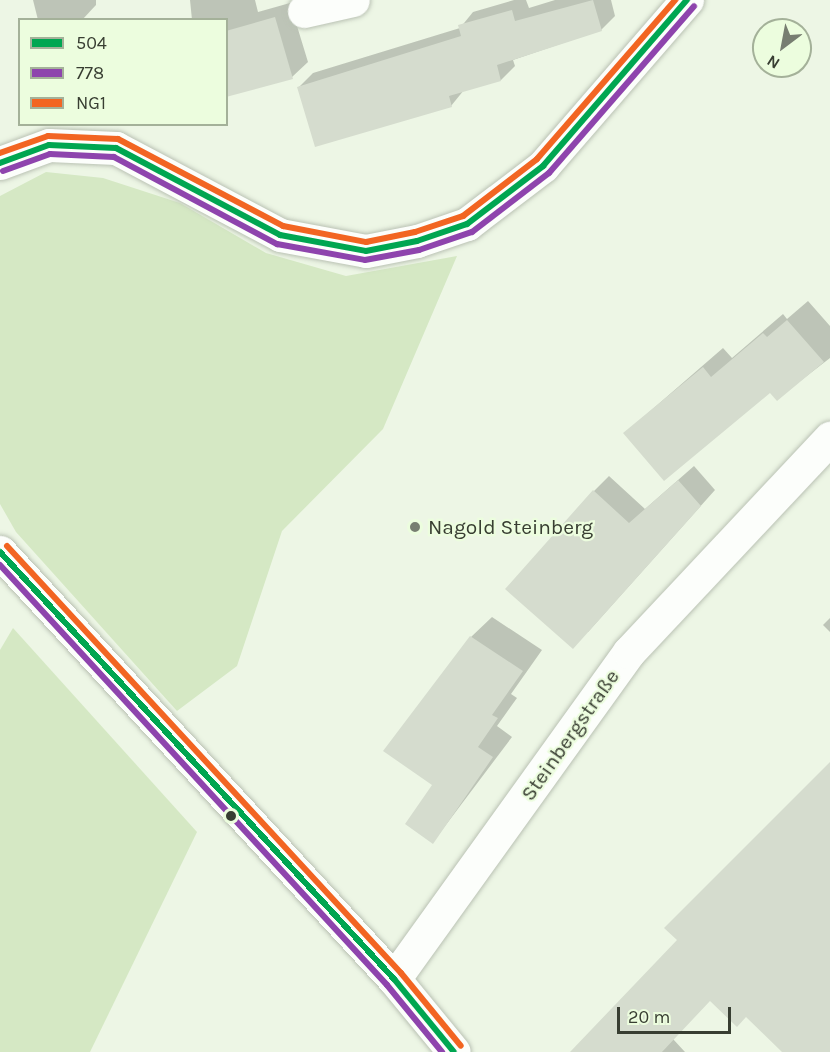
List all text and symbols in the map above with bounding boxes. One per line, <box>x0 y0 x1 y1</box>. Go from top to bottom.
legend <box>18 18 228 126</box>
north arrow <box>752 18 812 78</box>
text: 504 <box>76 32 107 54</box>
text: N <box>763 51 783 73</box>
text: 778 <box>76 62 104 84</box>
text: NG1 <box>76 92 106 114</box>
place label: Nagold Steinberg <box>428 514 593 540</box>
marker: Nagold Steinberg <box>406 518 424 536</box>
street label: Steinbergstraße <box>515 665 625 805</box>
unlabelled marker <box>225 810 237 822</box>
scale bar <box>620 995 734 1033</box>
text: 20 m <box>628 1006 670 1028</box>

